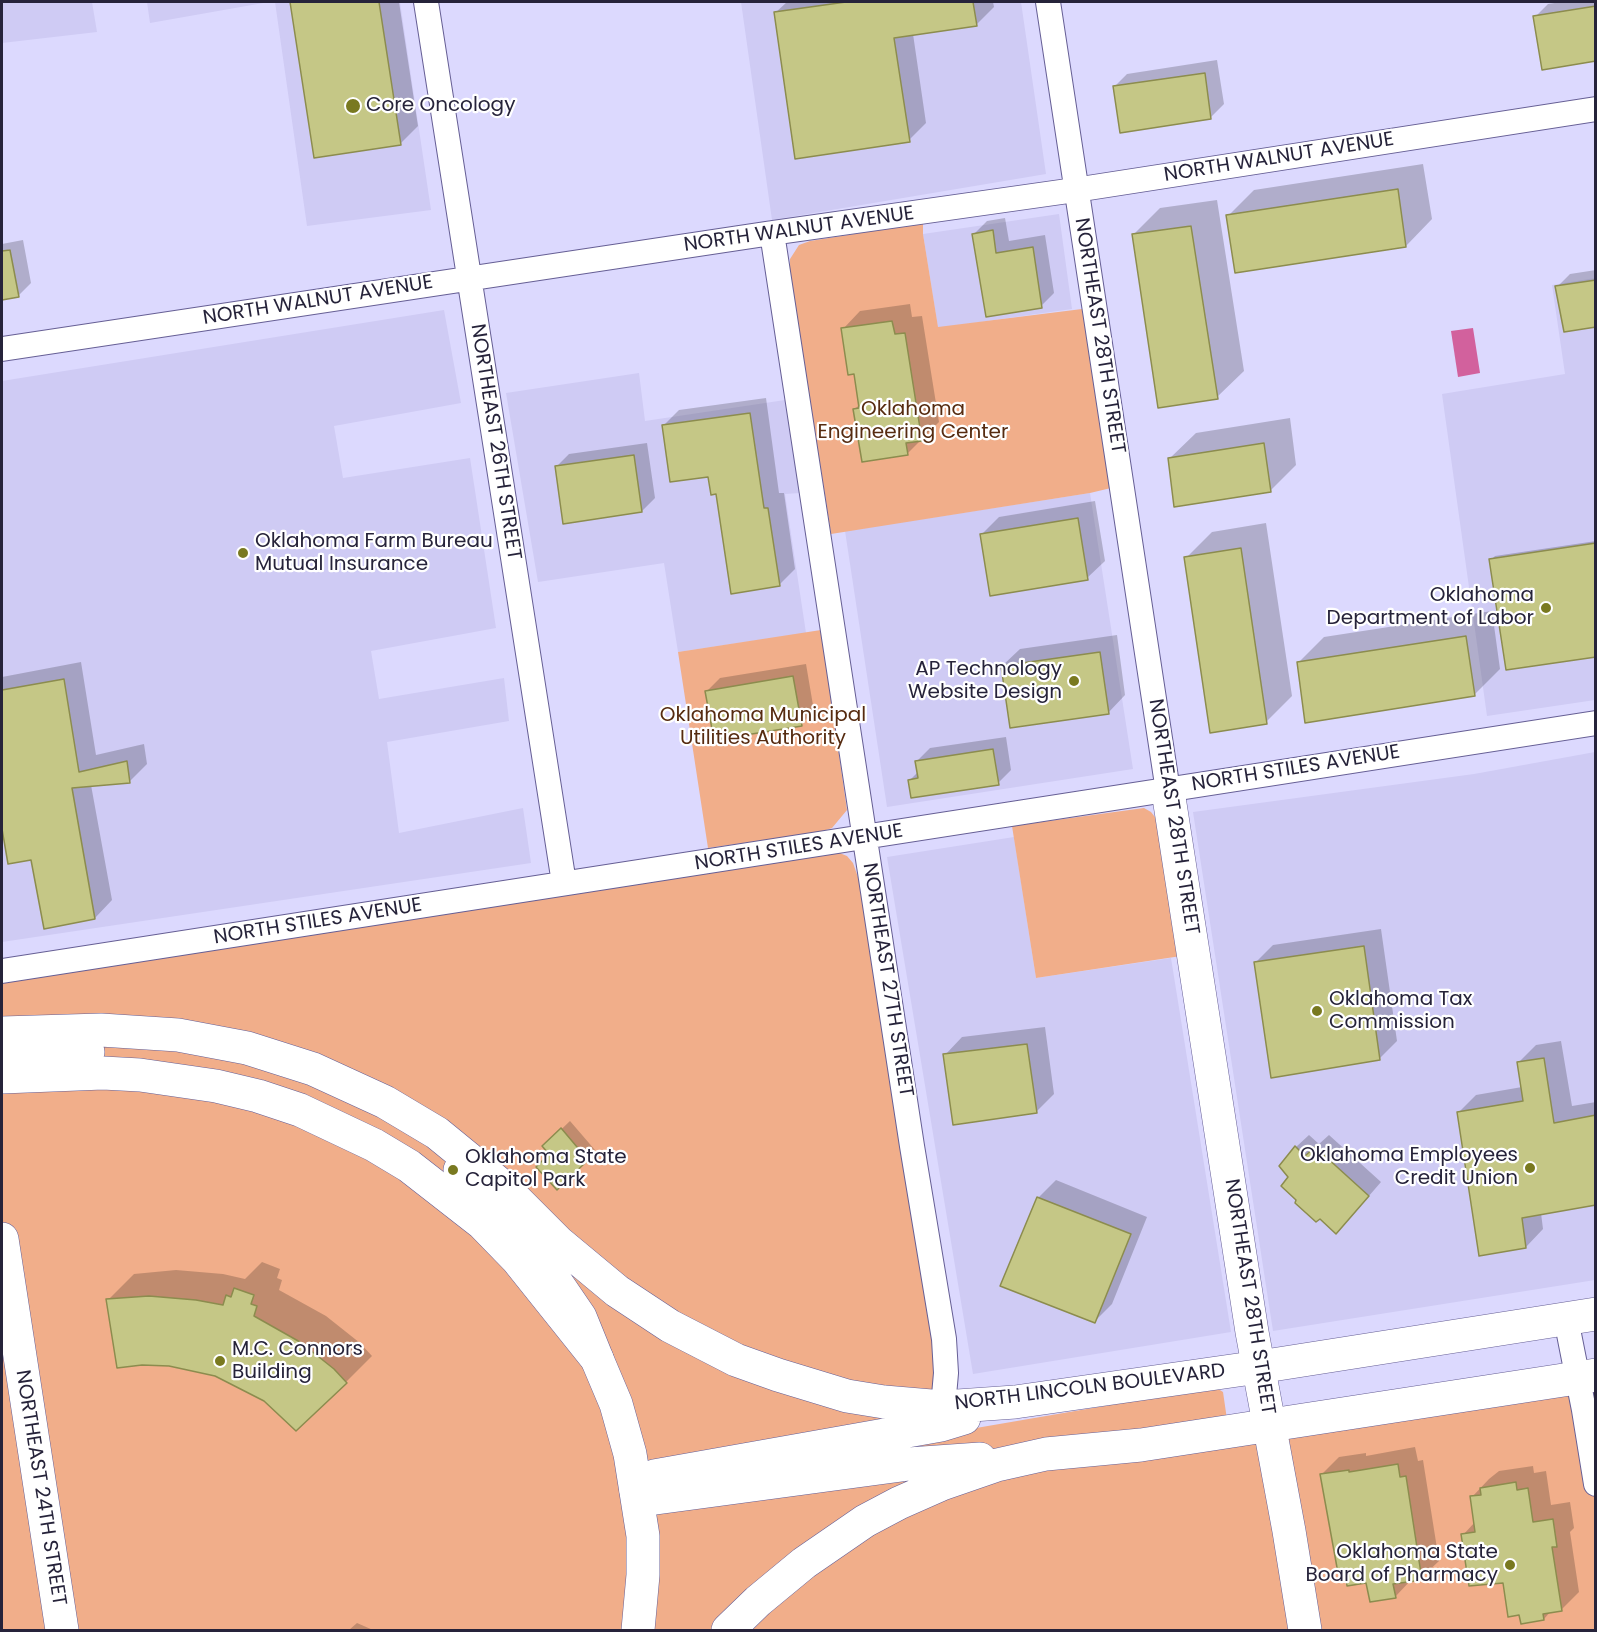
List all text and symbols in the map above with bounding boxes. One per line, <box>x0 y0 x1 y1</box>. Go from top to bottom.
place label: Core Oncology <box>366 94 515 118</box>
marker: Core Oncology <box>344 97 362 115</box>
street label: NORTH WALNUT AVENUE <box>1162 128 1396 188</box>
street label: NORTH WALNUT AVENUE <box>682 202 916 258</box>
street label: NORTHEAST 28TH STREET <box>1068 216 1130 456</box>
street label: NORTH WALNUT AVENUE <box>201 271 435 331</box>
street label: NORTHEAST 26TH STREET <box>464 322 526 562</box>
park label: Oklahoma Engineering Center <box>818 398 1008 445</box>
place label: Oklahoma Farm Bureau Mutual Insurance <box>255 530 493 577</box>
marker: Oklahoma Farm Bureau Mutual Insurance <box>236 546 250 560</box>
place label: Oklahoma Department of Labor <box>1327 584 1534 631</box>
marker: Oklahoma Department of Labor <box>1539 601 1553 615</box>
place label: AP Technology Website Design <box>908 658 1062 705</box>
marker: AP Technology Website Design <box>1067 674 1081 688</box>
street label: NORTHEAST 28TH STREET <box>1142 697 1204 937</box>
park label: Oklahoma Municipal Utilities Authority <box>660 704 866 751</box>
street label: NORTH STILES AVENUE <box>1190 741 1402 797</box>
street label: NORTH STILES AVENUE <box>693 820 905 876</box>
street label: NORTHEAST 27TH STREET <box>857 861 917 1099</box>
street label: NORTH STILES AVENUE <box>212 894 424 950</box>
place label: Oklahoma Tax Commission <box>1329 988 1472 1035</box>
marker: Oklahoma Tax Commission <box>1310 1004 1324 1018</box>
place label: Oklahoma Employees Credit Union <box>1300 1144 1518 1191</box>
place label: Oklahoma State Capitol Park <box>465 1146 627 1193</box>
marker: Oklahoma Employees Credit Union <box>1523 1161 1537 1175</box>
marker: Oklahoma State Capitol Park <box>446 1163 460 1177</box>
street label: NORTHEAST 28TH STREET <box>1218 1177 1280 1417</box>
place label: M.C. Connors Building <box>232 1338 363 1385</box>
marker: M.C. Connors Building <box>213 1354 227 1368</box>
street label: NORTH LINCOLN BOULEVARD <box>953 1359 1227 1417</box>
street label: NORTHEAST 24TH STREET <box>10 1368 70 1608</box>
place label: Oklahoma State Board of Pharmacy <box>1306 1541 1498 1588</box>
marker: Oklahoma State Board of Pharmacy <box>1503 1558 1517 1572</box>

